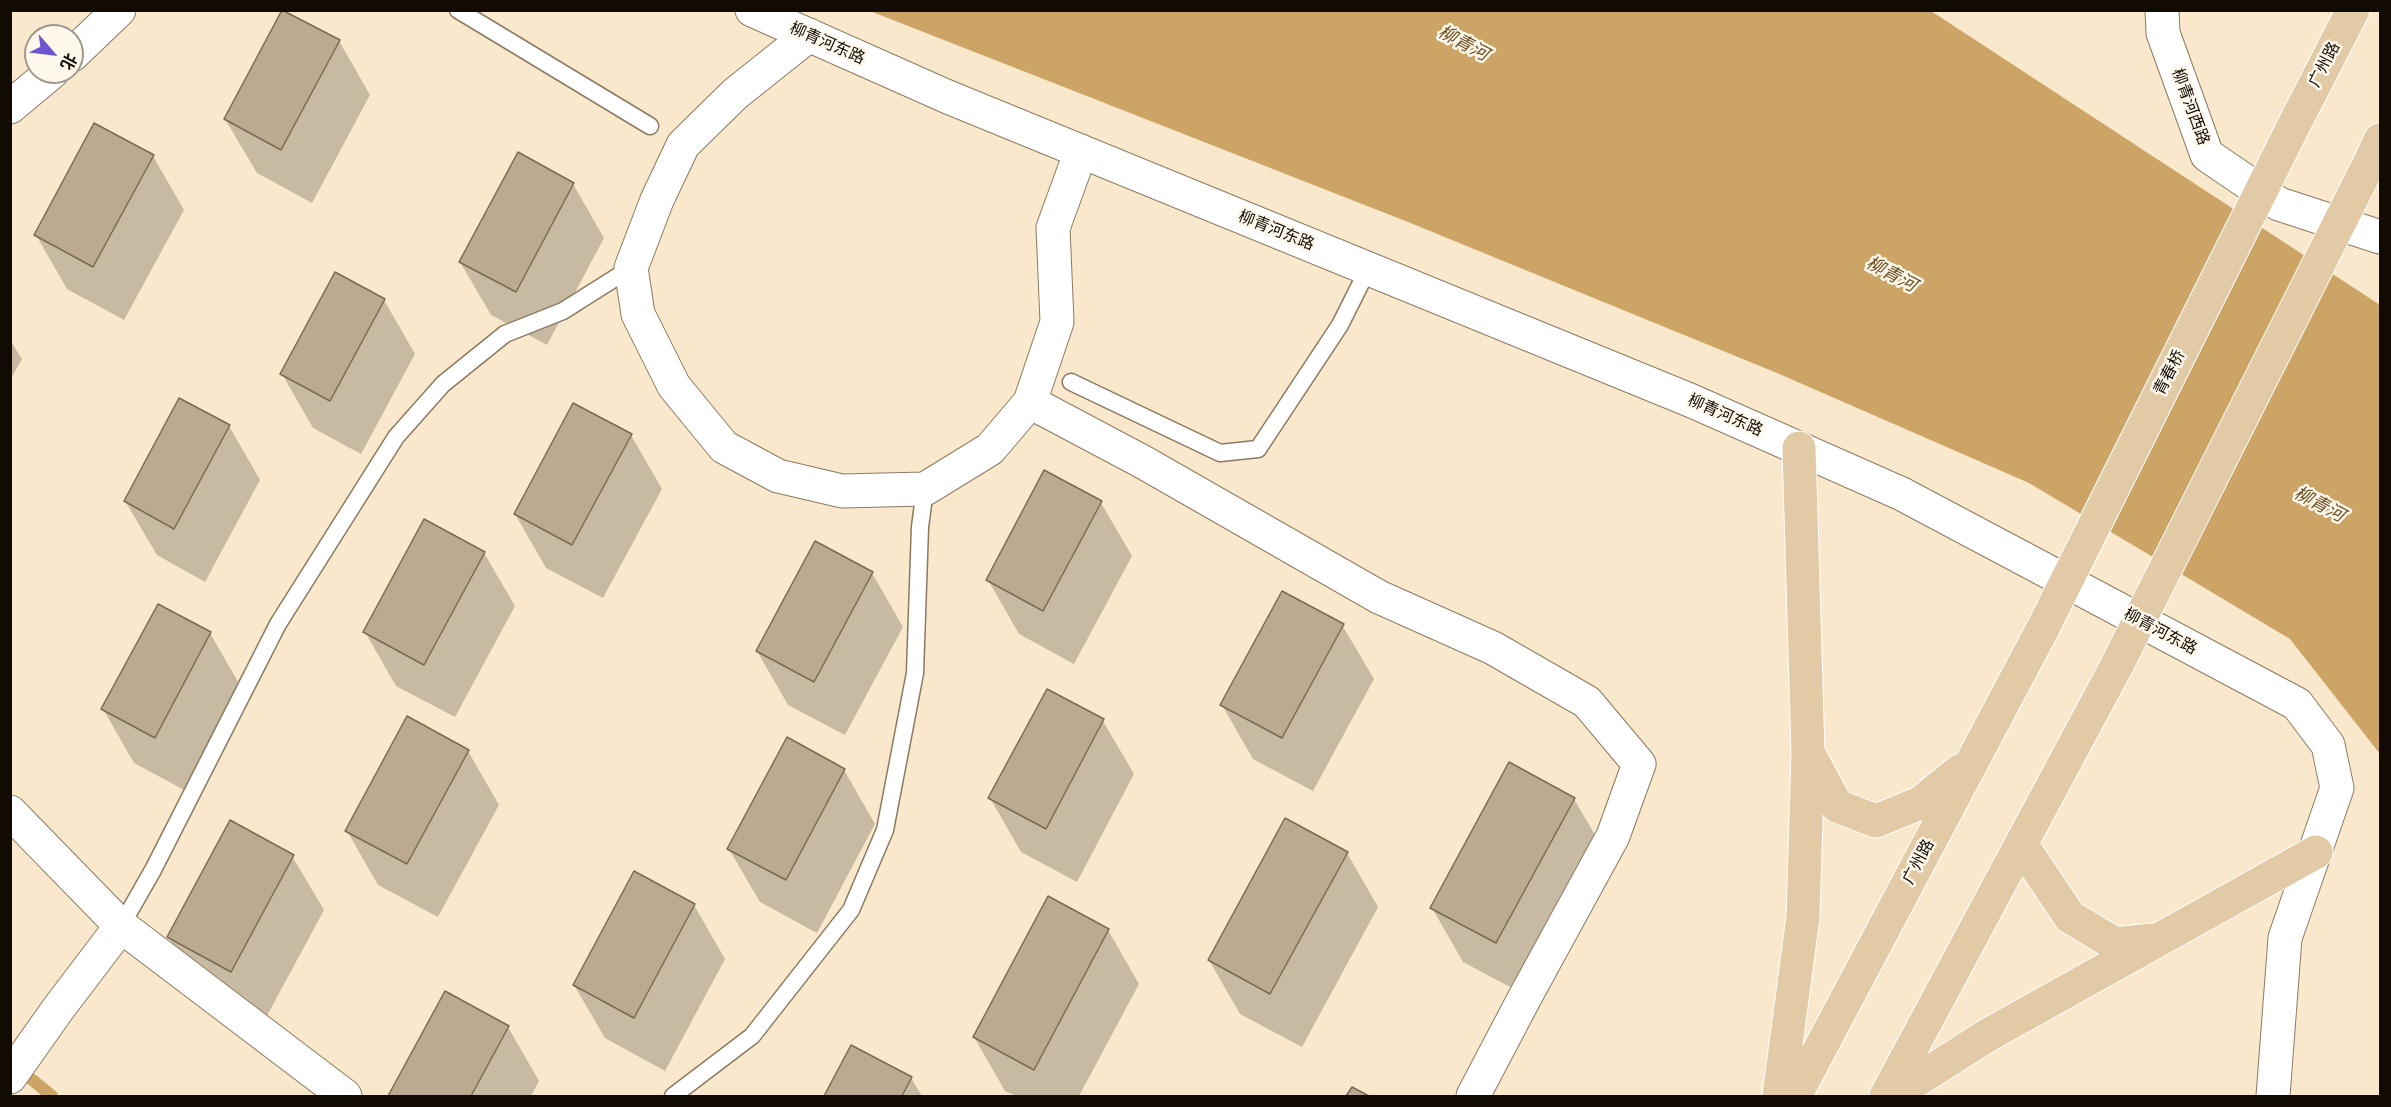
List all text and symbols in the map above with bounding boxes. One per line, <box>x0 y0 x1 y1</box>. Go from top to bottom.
street label: 柳青河东路 <box>787 19 867 69</box>
water label: 柳青河 <box>1434 22 1492 66</box>
north arrow <box>24 24 84 84</box>
street label: 广州路 <box>2306 39 2344 91</box>
text: 北 <box>56 50 81 73</box>
street label: 柳青河西路 <box>2167 66 2213 148</box>
street label: 柳青河东路 <box>1235 207 1317 255</box>
water label: 柳青河 <box>1862 253 1920 297</box>
street label: 青春桥 <box>2151 347 2189 399</box>
street label: 柳青河东路 <box>1685 391 1765 441</box>
water label: 柳青河 <box>2290 483 2348 527</box>
street label: 柳青河东路 <box>2120 605 2200 659</box>
street label: 广州路 <box>1899 836 1939 888</box>

